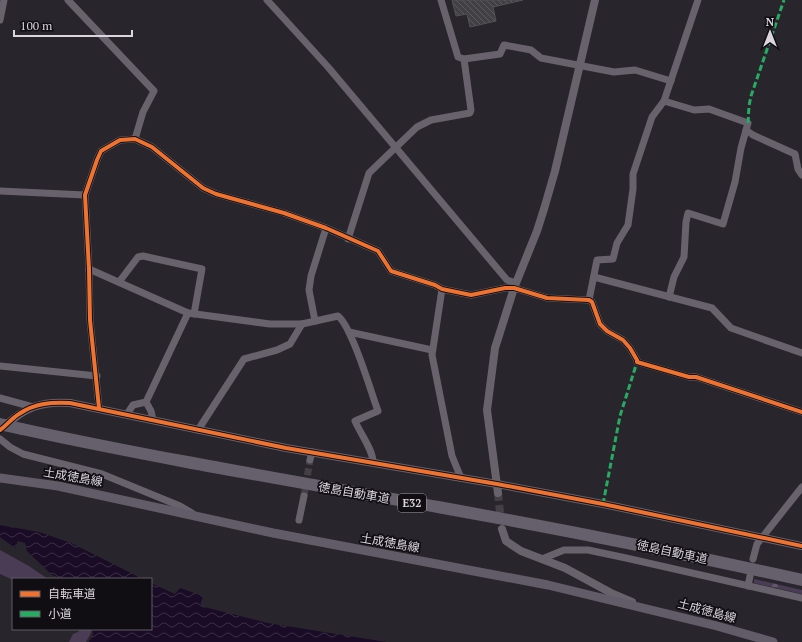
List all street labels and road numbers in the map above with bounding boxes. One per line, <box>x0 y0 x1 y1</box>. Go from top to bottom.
street label: 土成徳島線 <box>42 464 104 489</box>
street label: 徳島自動車道 <box>317 479 391 506</box>
road number: E32 <box>398 494 426 512</box>
street label: 土成徳島線 <box>359 530 421 555</box>
street label: 徳島自動車道 <box>635 537 709 566</box>
street label: 土成徳島線 <box>676 596 738 626</box>

